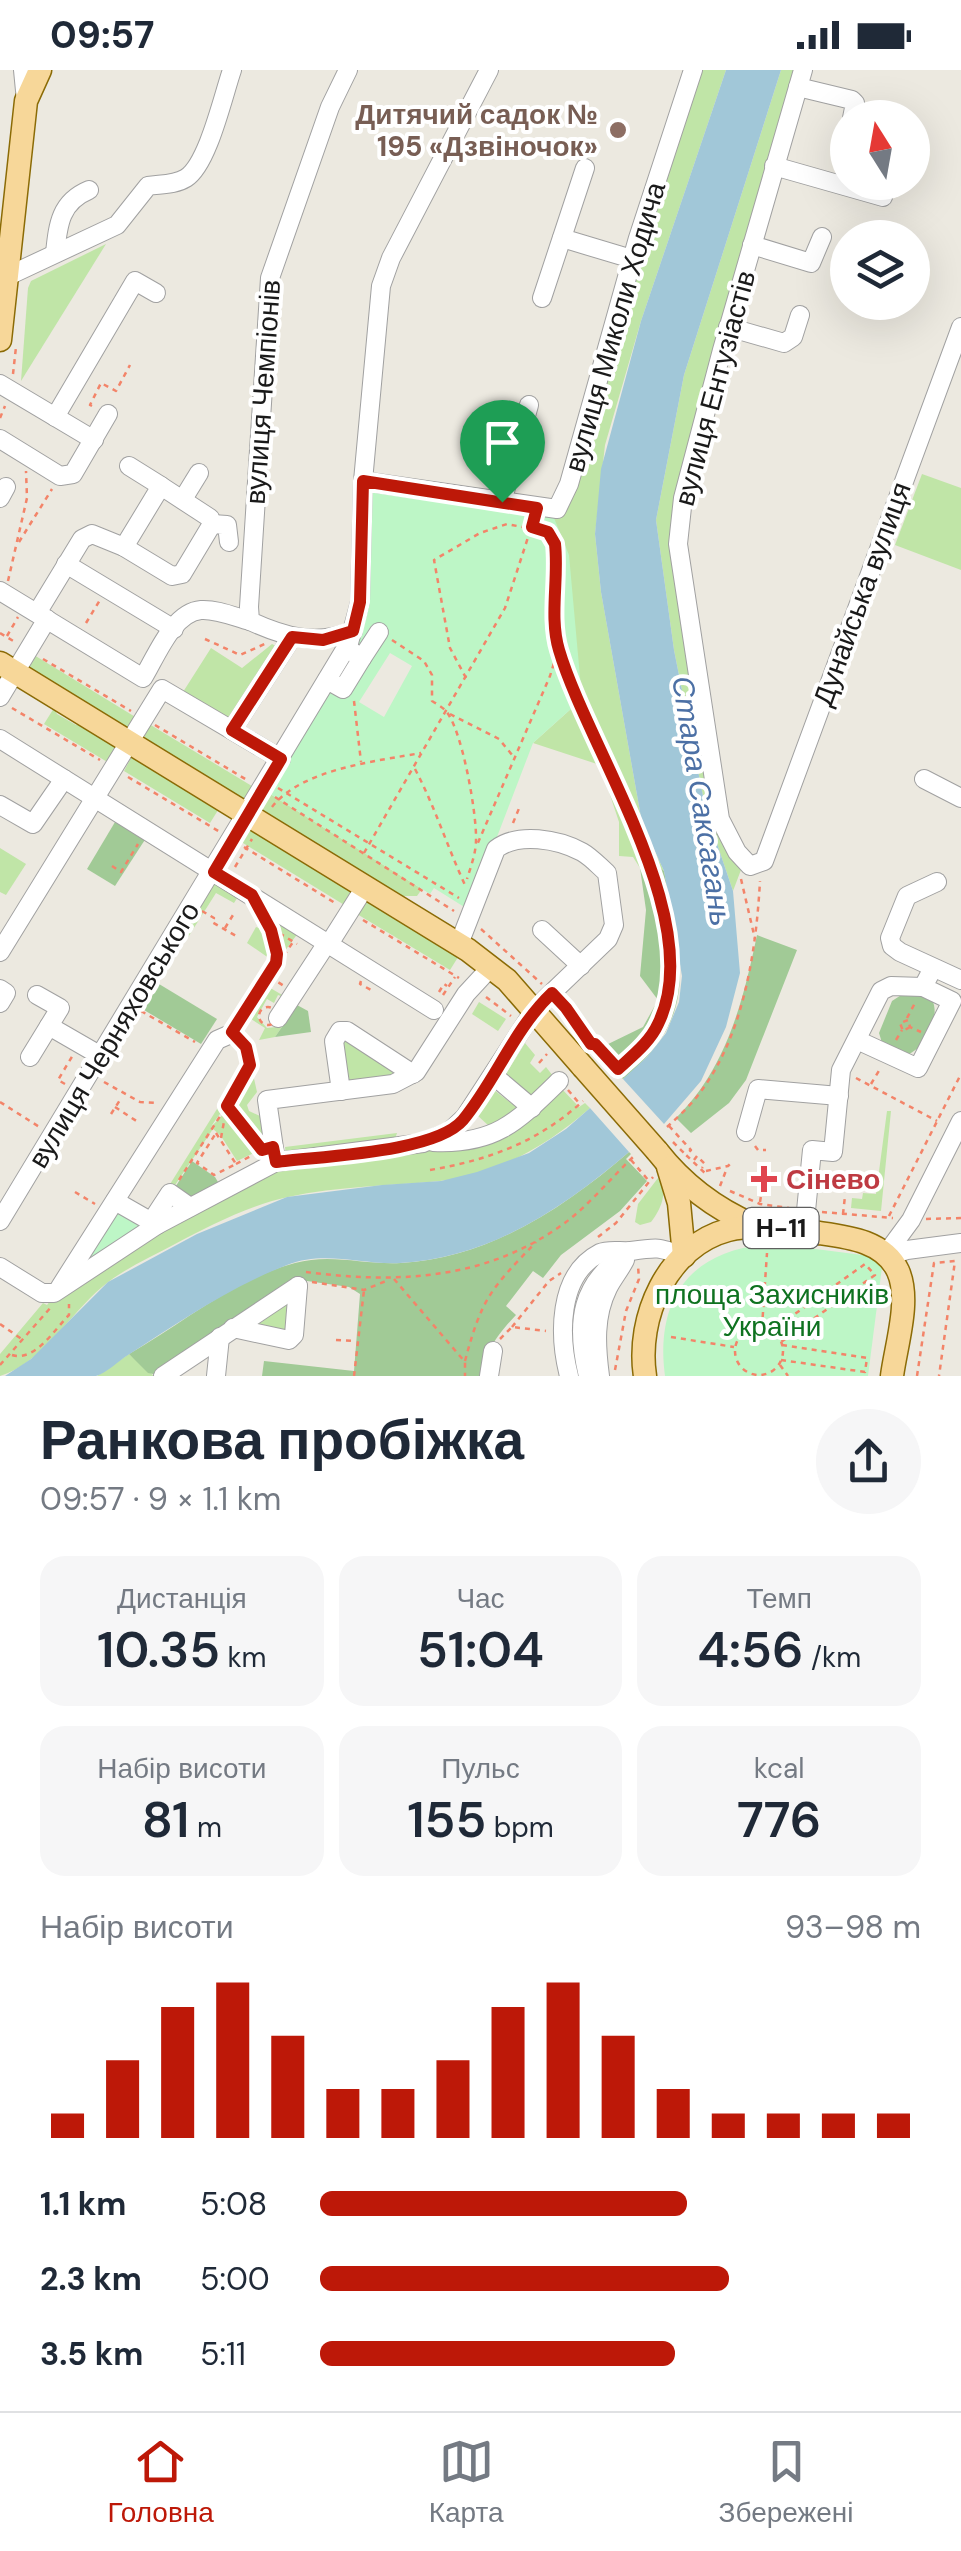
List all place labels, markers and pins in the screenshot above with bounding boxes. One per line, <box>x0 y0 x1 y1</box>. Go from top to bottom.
place label: Дитячий садок № 195 «Дзвіночок» <box>355 96 598 165</box>
marker: Дитячий садок № 195 «Дзвіночок» <box>607 119 629 141</box>
pin <box>460 400 545 503</box>
place label: Сінево <box>786 1161 880 1198</box>
marker: Сінево <box>751 1166 777 1192</box>

